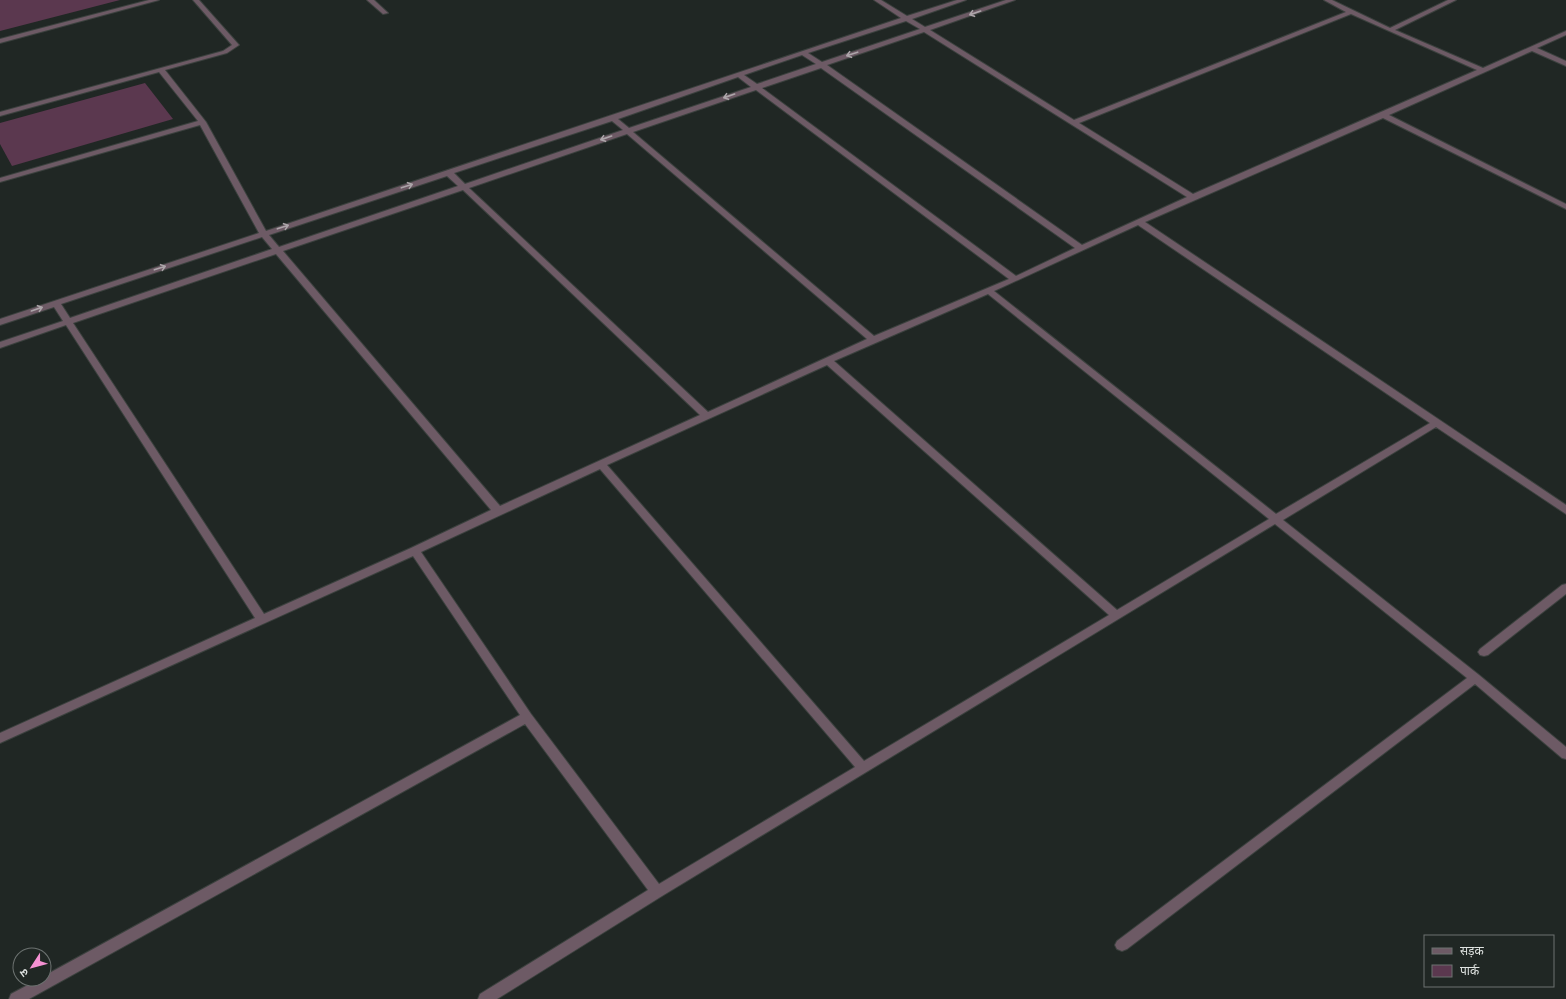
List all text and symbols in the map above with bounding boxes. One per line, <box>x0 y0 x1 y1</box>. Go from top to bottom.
one-way arrow <box>969 9 981 17</box>
one-way arrow <box>846 51 858 59</box>
one-way arrow <box>723 92 735 100</box>
one-way arrow <box>599 135 612 142</box>
one-way arrow <box>400 182 413 189</box>
one-way arrow <box>277 222 289 230</box>
one-way arrow <box>153 264 166 271</box>
one-way arrow <box>30 305 43 312</box>
legend <box>1424 935 1554 987</box>
text: सड़क <box>1460 944 1485 958</box>
north arrow <box>12 947 52 987</box>
text: पार्क <box>1460 964 1480 978</box>
text: उ <box>17 966 31 979</box>

